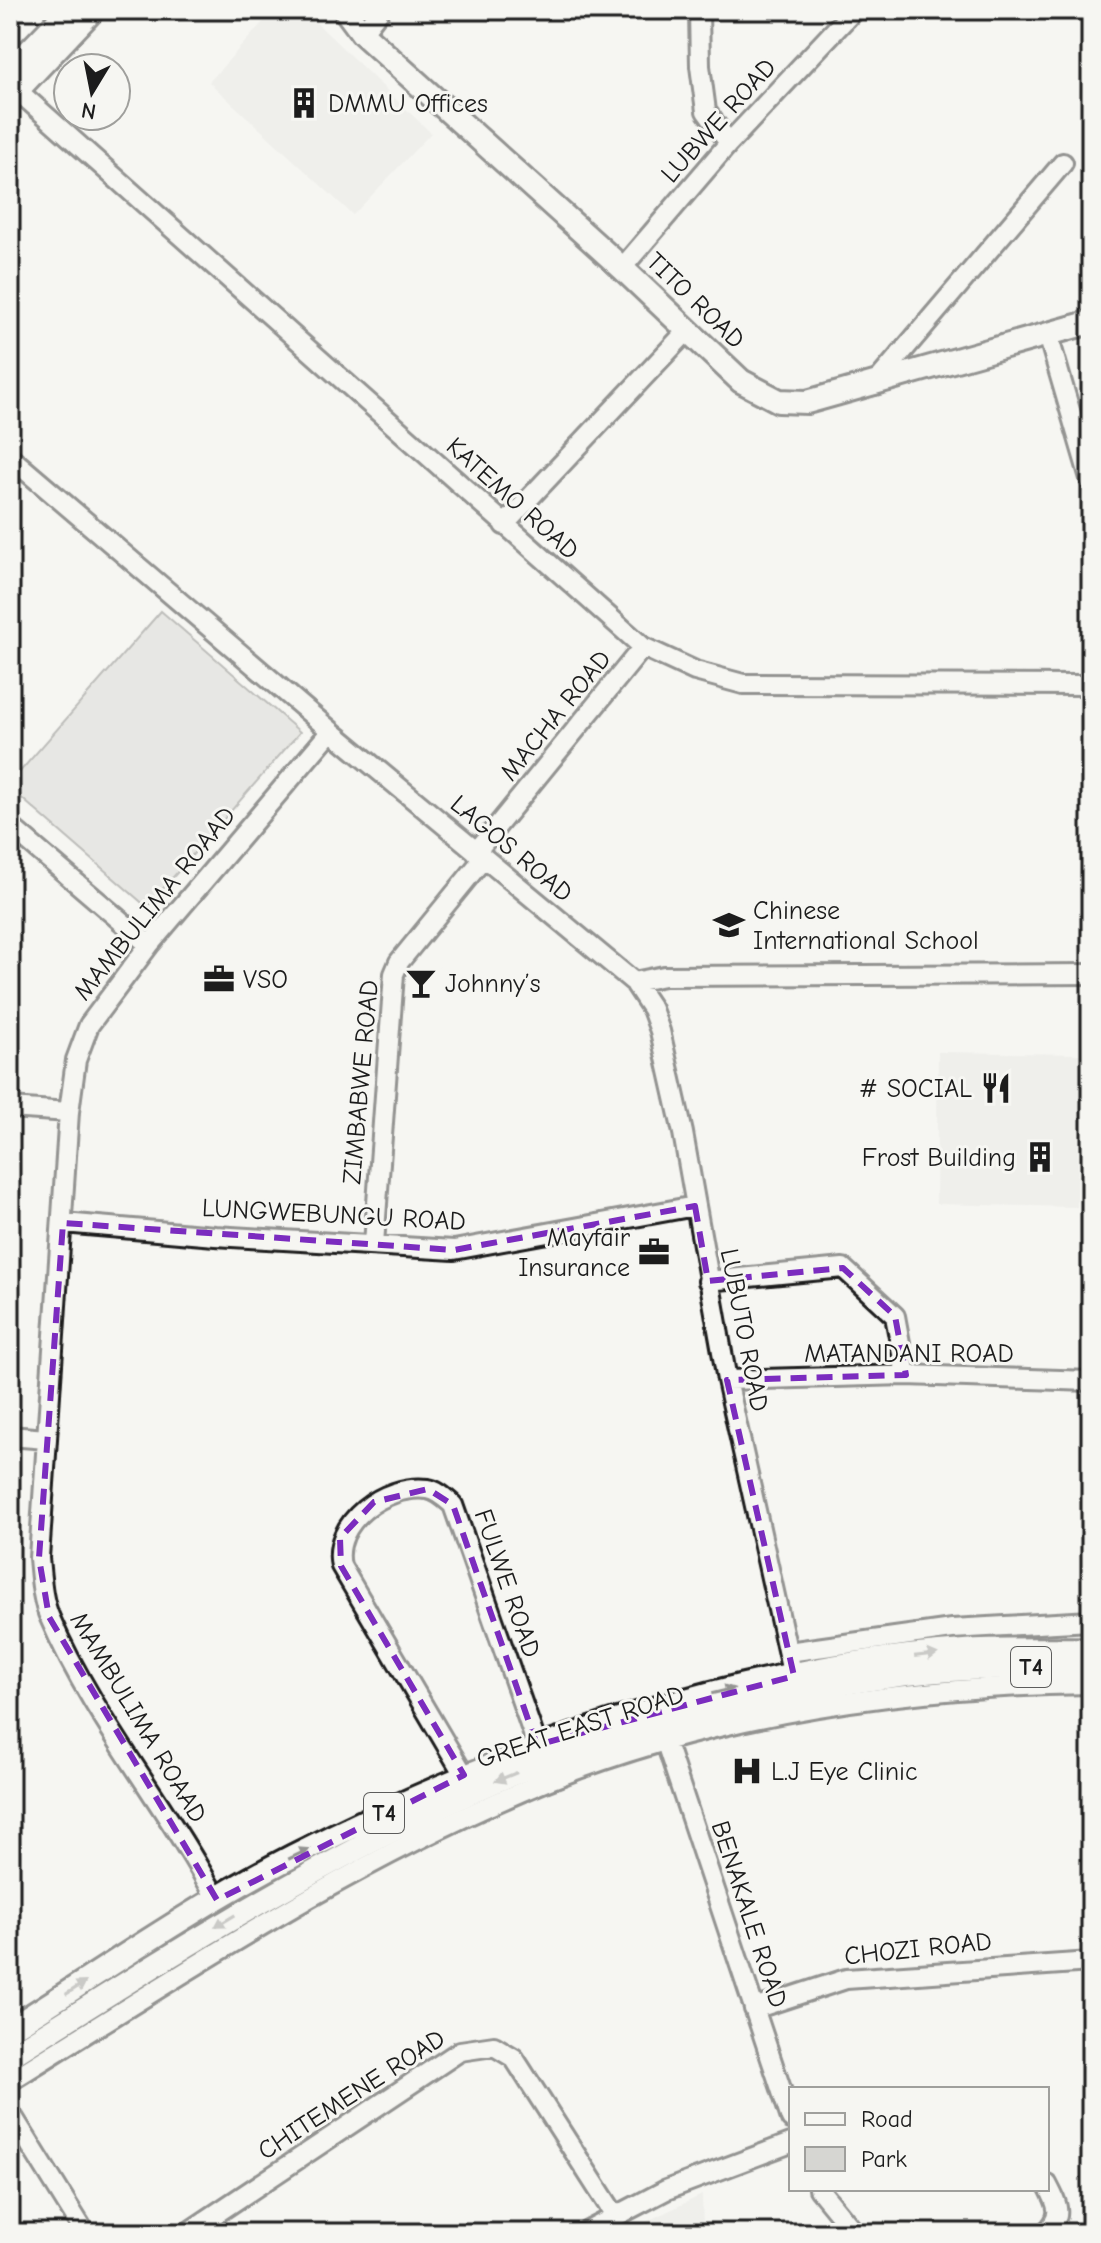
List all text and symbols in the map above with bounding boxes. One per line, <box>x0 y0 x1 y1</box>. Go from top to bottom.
north arrow <box>52 52 132 132</box>
street label: LUBWE ROAD <box>655 52 782 189</box>
building icon: DMMU Offices <box>287 86 321 120</box>
place label: DMMU Offices <box>328 89 488 119</box>
text: N <box>79 97 98 125</box>
street label: TITO ROAD <box>640 247 751 355</box>
street label: KATEMO ROAD <box>440 431 585 566</box>
street label: MACHA ROAD <box>494 644 617 787</box>
street label: LAGOS ROAD <box>444 789 578 908</box>
street label: MAMBULIMA ROAAD <box>68 801 242 1006</box>
place label: Chinese International School <box>753 896 979 956</box>
school or university icon: Chinese International School <box>712 908 746 942</box>
office icon: VSO <box>202 962 236 996</box>
place label: VSO <box>243 965 288 995</box>
bar icon: Johnny’s <box>404 966 438 1000</box>
place label: Johnny’s <box>445 969 541 999</box>
street label: ZIMBABWE ROAD <box>337 979 385 1186</box>
restaurant icon: # SOCIAL <box>979 1071 1013 1105</box>
place label: # SOCIAL <box>859 1074 972 1104</box>
building icon: Frost Building <box>1023 1140 1057 1174</box>
place label: Frost Building <box>862 1143 1016 1173</box>
street label: LUNGWEBUNGU ROAD <box>201 1193 467 1237</box>
place label: Mayfair Insurance <box>518 1223 631 1283</box>
office icon: Mayfair Insurance <box>637 1235 671 1269</box>
street label: LUBUTO ROAD <box>714 1246 775 1414</box>
street label: MATANDANI ROAD <box>804 1339 1014 1369</box>
street label: FULWE ROAD <box>468 1505 546 1661</box>
street label: MAMBULIMA ROAAD <box>63 1607 213 1828</box>
road number: T4 <box>1011 1647 1051 1687</box>
one-way arrow <box>914 1649 939 1662</box>
street label: GREAT EAST ROAD <box>473 1679 688 1775</box>
one-way arrow <box>711 1684 736 1697</box>
hospital icon: L.J Eye Clinic <box>730 1754 764 1788</box>
place label: L.J Eye Clinic <box>771 1757 918 1787</box>
one-way arrow <box>494 1771 518 1784</box>
road number: T4 <box>364 1793 404 1833</box>
street label: BENAKALE ROAD <box>705 1817 793 2012</box>
one-way arrow <box>287 1847 310 1861</box>
one-way arrow <box>214 1914 236 1928</box>
street label: CHOZI ROAD <box>843 1926 993 1972</box>
one-way arrow <box>65 1981 87 1995</box>
street label: CHITEMENE ROAD <box>252 2023 451 2166</box>
legend <box>789 2087 1049 2191</box>
text: Road <box>861 2105 913 2133</box>
text: Park <box>861 2145 907 2173</box>

